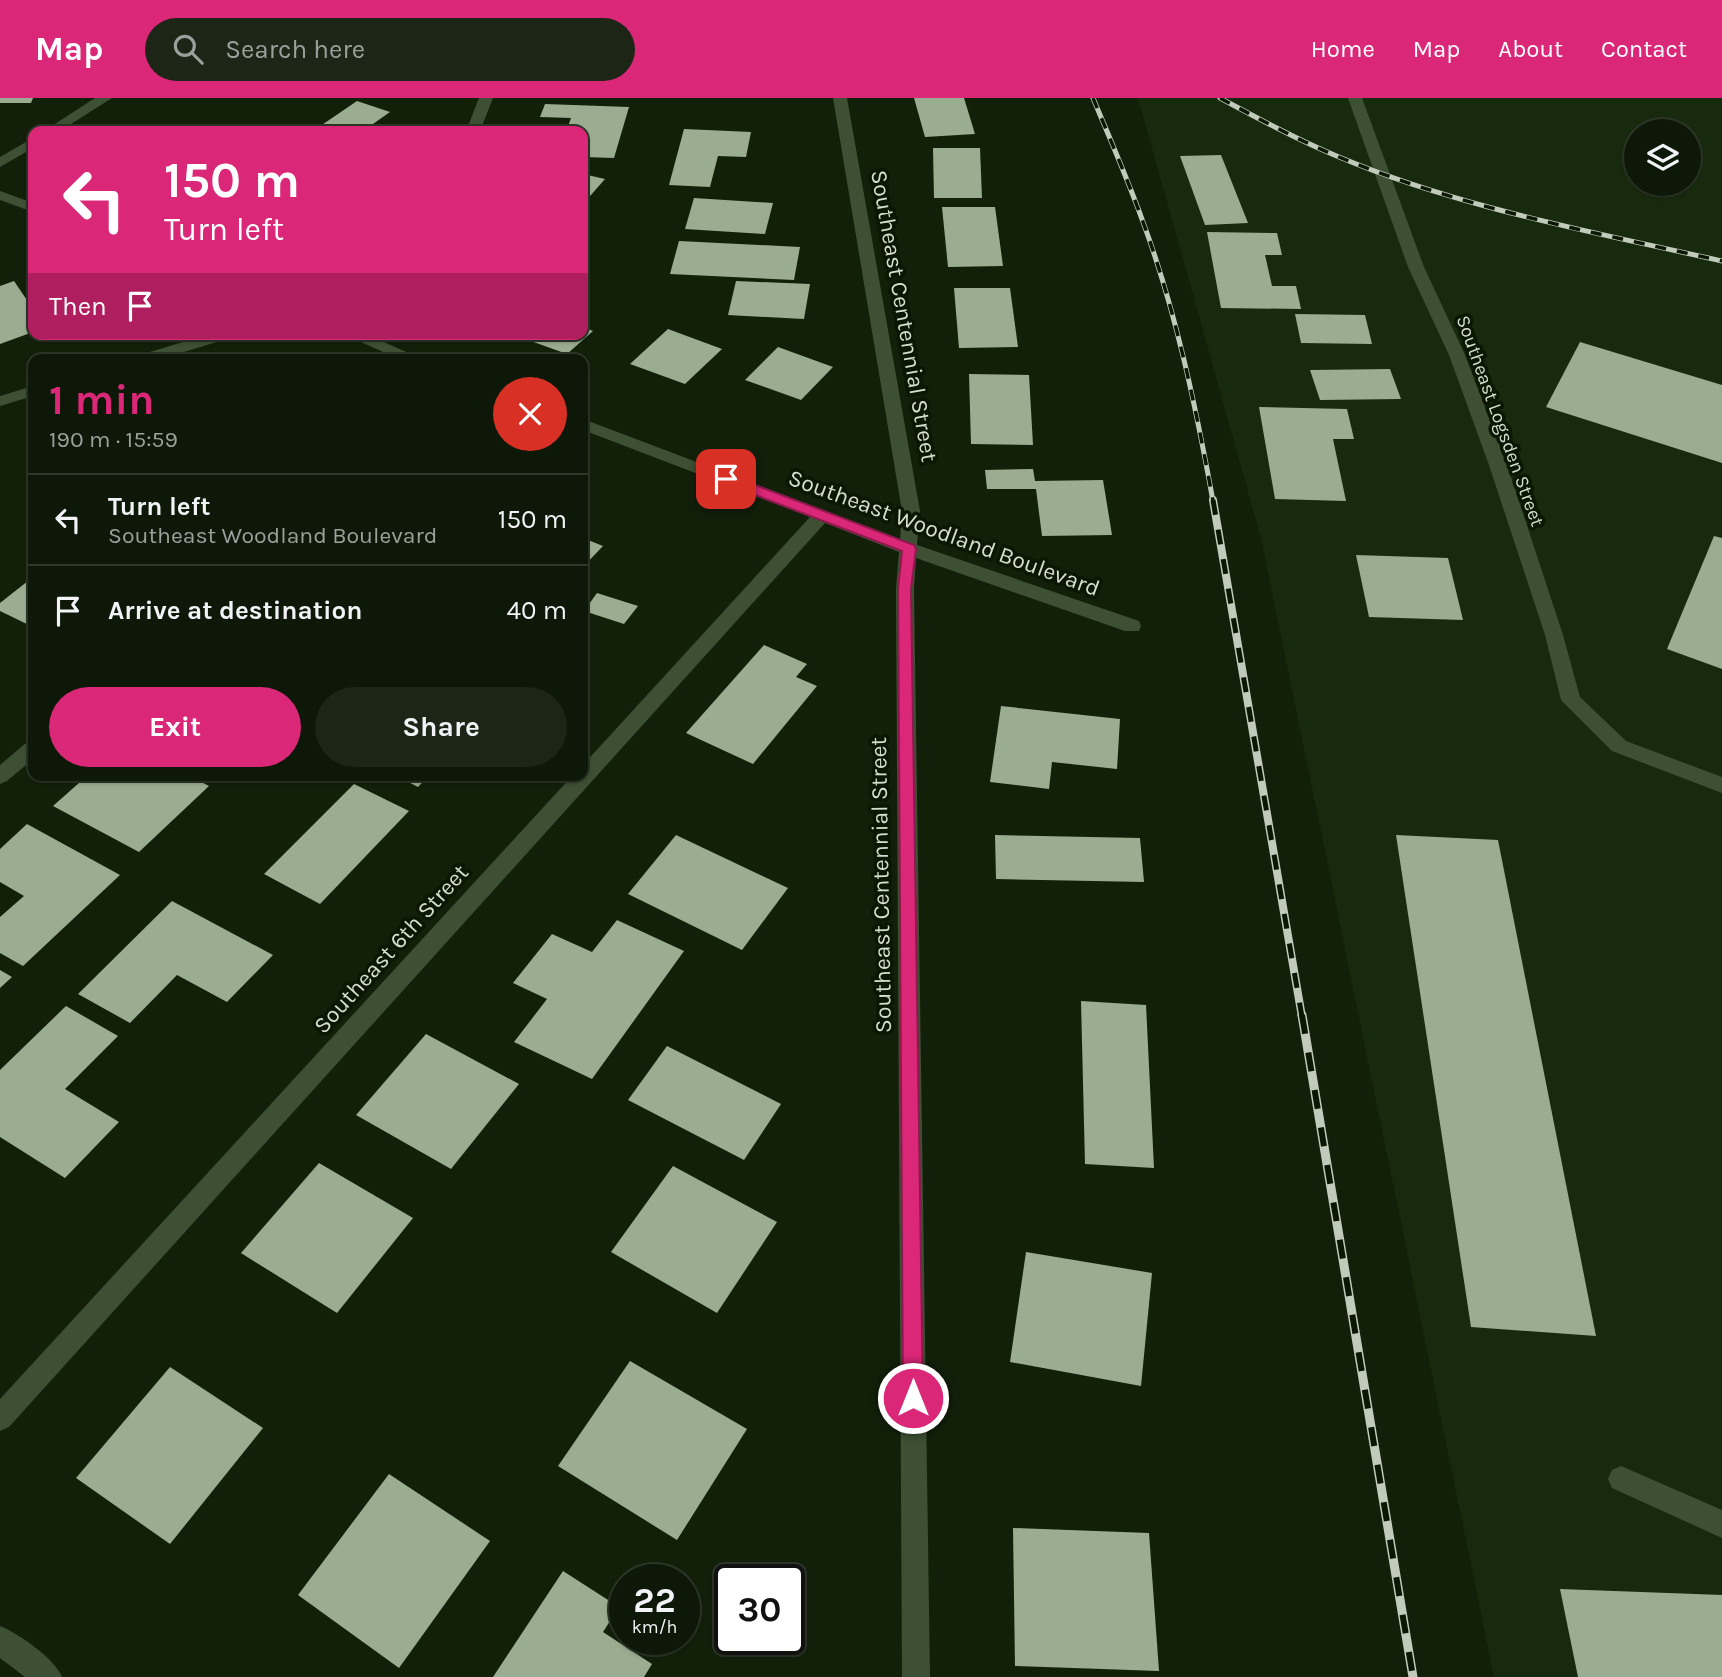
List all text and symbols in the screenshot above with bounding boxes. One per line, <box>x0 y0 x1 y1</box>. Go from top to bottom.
search box <box>145 18 635 81</box>
text: Map <box>35 30 103 68</box>
icon: search <box>169 30 207 68</box>
text: Search here <box>225 34 365 65</box>
text: Home <box>1311 35 1375 63</box>
text: Map <box>1413 35 1460 63</box>
text: About <box>1498 35 1563 63</box>
text: Contact <box>1601 35 1687 63</box>
map controls <box>1624 119 1701 196</box>
button: layers <box>1624 119 1701 196</box>
text: 150 m <box>164 152 300 209</box>
icon: left <box>49 154 140 245</box>
street label: Southeast Centennial Street <box>865 168 943 465</box>
text: Turn left <box>164 211 284 248</box>
icon: arrive <box>121 287 159 325</box>
text: Then <box>49 291 107 322</box>
street label: Southeast Logsden Street <box>1452 312 1548 530</box>
text: 1 min <box>49 375 154 425</box>
button: close <box>493 377 567 451</box>
text: 190 m · 15:59 <box>49 426 178 453</box>
pin <box>696 449 756 509</box>
icon: arrive <box>707 460 745 498</box>
street label: Southeast Woodland Boulevard <box>785 464 1103 602</box>
text: Turn left <box>108 491 210 522</box>
icon: left <box>49 501 87 539</box>
text: 150 m <box>498 504 567 535</box>
text: Southeast Woodland Boulevard <box>108 522 437 549</box>
icon: arrive <box>49 592 87 630</box>
text: Arrive at destination <box>108 595 362 626</box>
text: 40 m <box>507 595 567 626</box>
button: Exit <box>49 687 301 767</box>
button: Share <box>315 687 567 767</box>
street label: Southeast Centennial Street <box>865 736 897 1033</box>
street label: Southeast 6th Street <box>308 859 474 1039</box>
position arrow <box>876 1361 950 1435</box>
speed limit sign: 30 <box>714 1564 805 1655</box>
text: 22 <box>633 1580 676 1621</box>
text: km/h <box>632 1616 677 1638</box>

